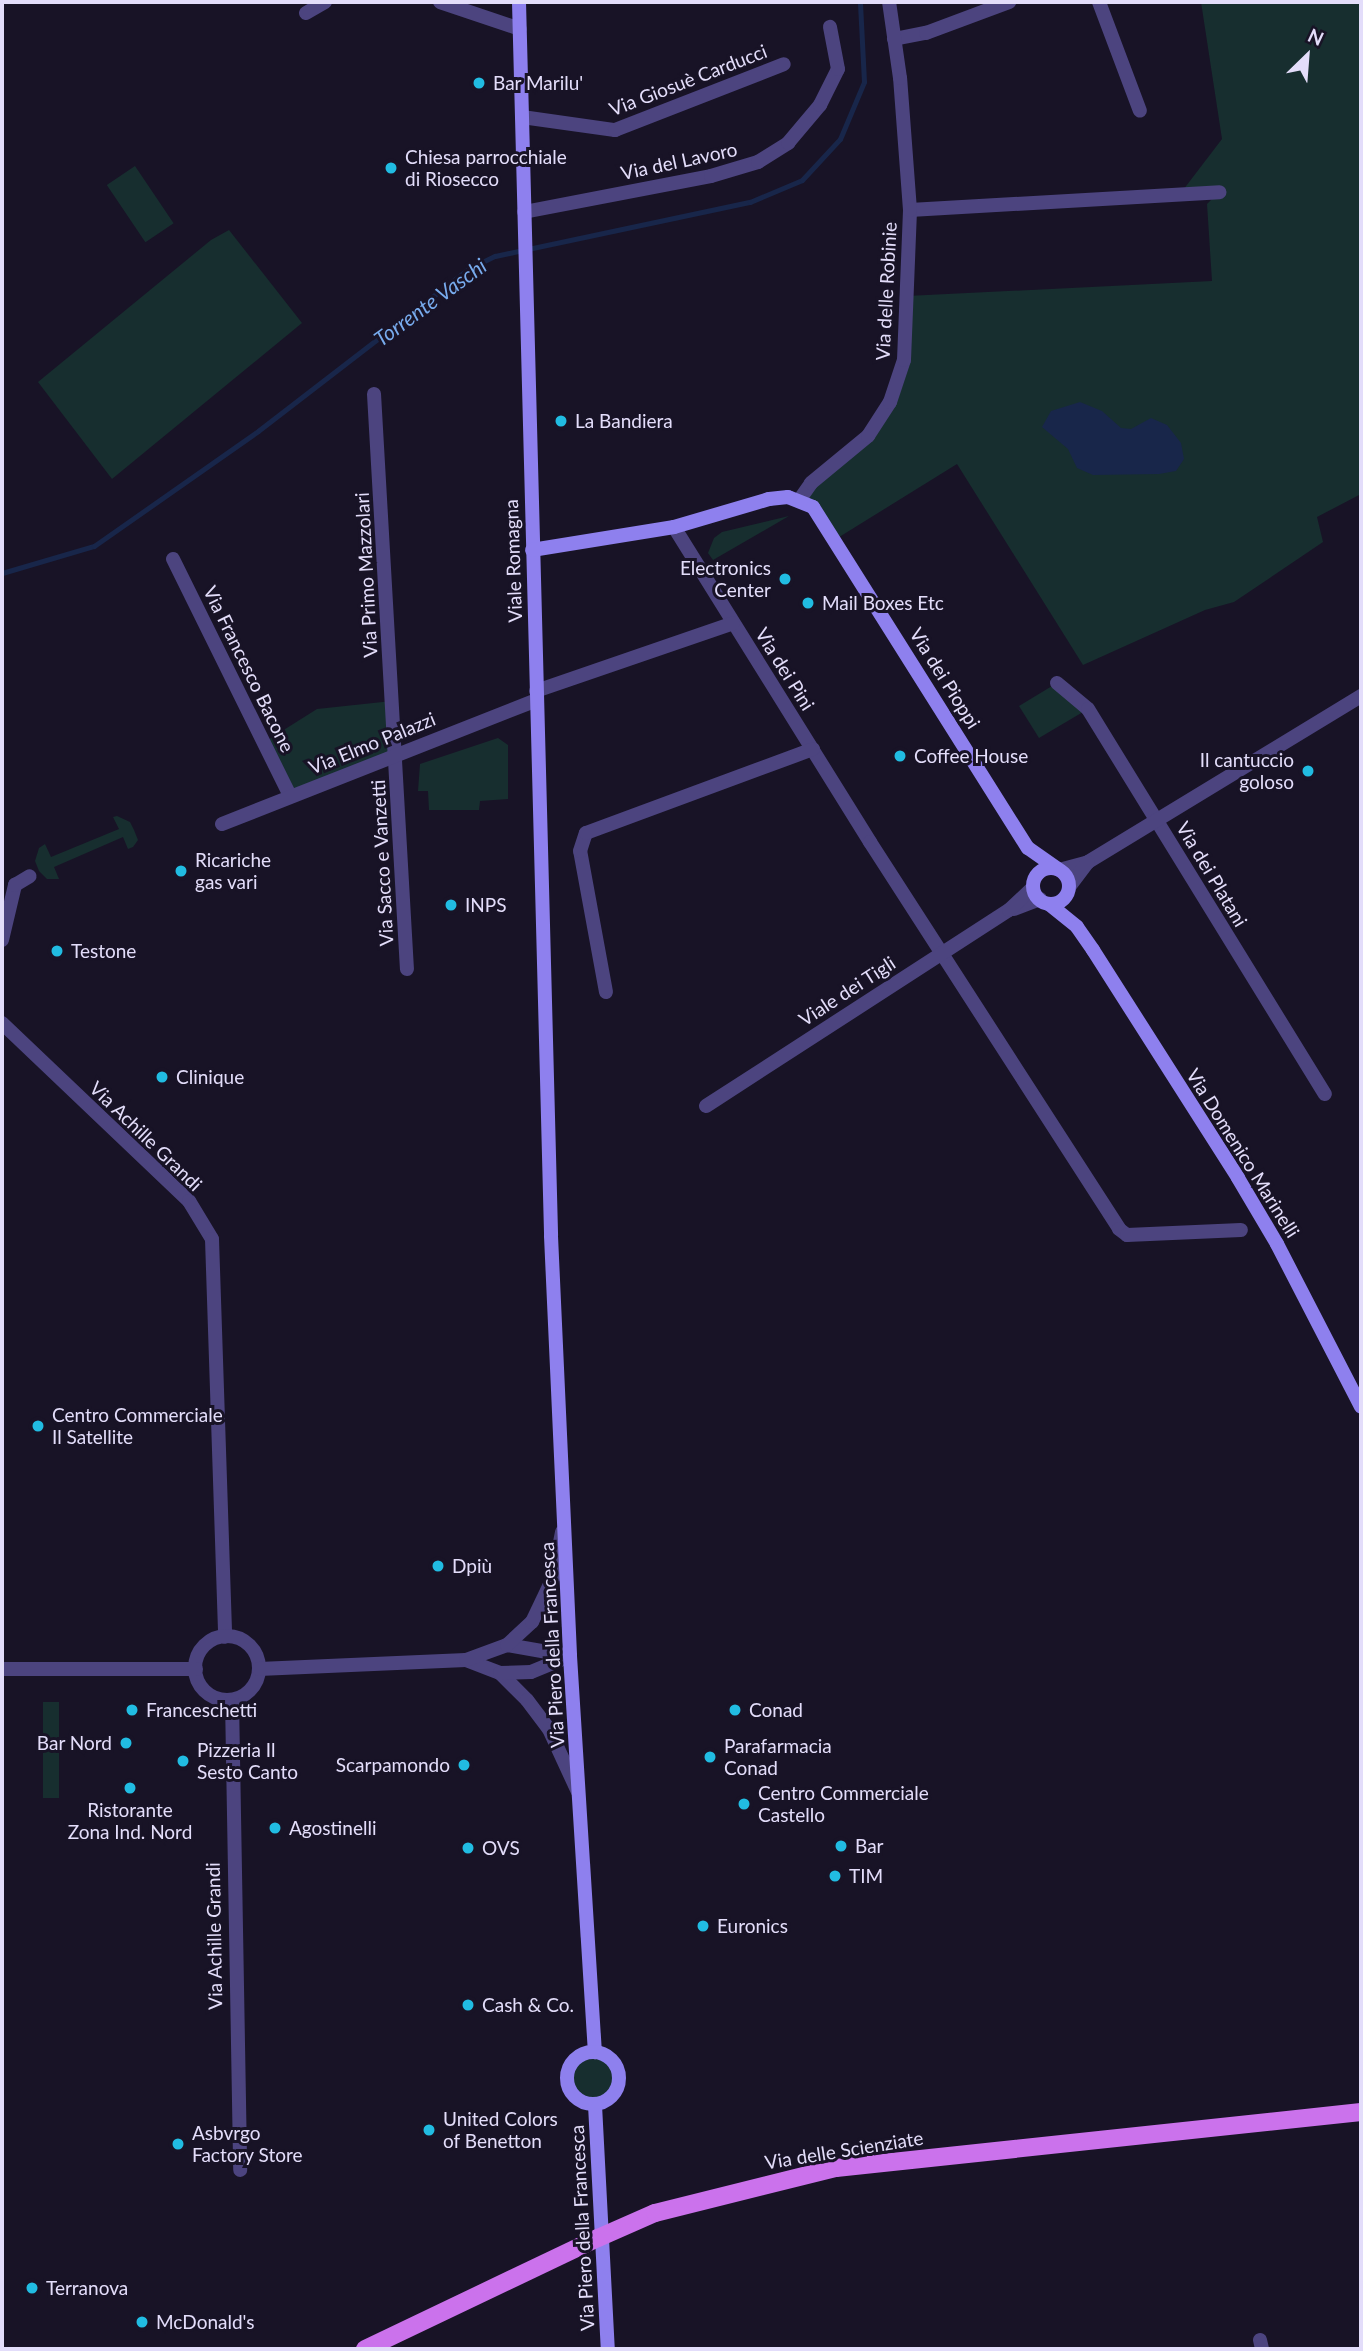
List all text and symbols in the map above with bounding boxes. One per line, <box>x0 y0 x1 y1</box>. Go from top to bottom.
north arrow <box>1272 21 1342 91</box>
text: N <box>1305 23 1328 50</box>
street label: Via Giosuè Carducci <box>606 39 770 121</box>
place label: Bar Marilu' <box>493 72 584 94</box>
marker: Bar Marilu' <box>471 75 487 91</box>
street label: Via del Lavoro <box>619 138 739 184</box>
place label: Chiesa parrocchiale di Riosecco <box>405 146 567 190</box>
marker: Chiesa parrocchiale di Riosecco <box>383 160 399 176</box>
street label: Via delle Robinie <box>871 221 901 361</box>
water label: Torrente Vaschi <box>369 253 491 351</box>
place label: La Bandiera <box>575 410 673 432</box>
marker: La Bandiera <box>553 413 569 429</box>
street label: Via Primo Mazzolari <box>350 492 382 658</box>
street label: Viale Romagna <box>499 499 527 623</box>
place label: Electronics Center <box>680 557 771 601</box>
marker: Electronics Center <box>777 571 793 587</box>
street label: Via Francesco Bacone <box>199 582 299 756</box>
place label: Mail Boxes Etc <box>822 592 944 614</box>
marker: Mail Boxes Etc <box>800 595 816 611</box>
street label: Via dei Pioppi <box>905 623 985 733</box>
street label: Via dei Pini <box>751 624 819 714</box>
street label: Via Elmo Palazzi <box>305 707 439 779</box>
place label: Coffee House <box>914 745 1028 767</box>
marker: Coffee House <box>892 748 908 764</box>
place label: Il cantuccio goloso <box>1200 749 1294 793</box>
marker: Il cantuccio goloso <box>1300 763 1316 779</box>
street label: Via Sacco e Vanzetti <box>366 779 398 947</box>
street label: Via dei Platani <box>1172 817 1252 931</box>
place label: Ricariche gas vari <box>195 849 271 893</box>
marker: Ricariche gas vari <box>173 863 189 879</box>
place label: INPS <box>465 894 507 916</box>
marker: INPS <box>443 897 459 913</box>
place label: Testone <box>71 940 136 962</box>
marker: Testone <box>49 943 65 959</box>
street label: Viale dei Tigli <box>794 951 900 1031</box>
street label: Via Domenico Marinelli <box>1182 1064 1304 1242</box>
place label: Clinique <box>176 1066 244 1088</box>
marker: Clinique <box>154 1069 170 1085</box>
street label: Via Achille Grandi <box>85 1076 207 1196</box>
place label: Centro Commerciale Il Satellite <box>52 1404 223 1448</box>
marker: Centro Commerciale Il Satellite <box>30 1418 46 1434</box>
street label: Via Piero della Francesca <box>535 1541 569 1749</box>
place label: Dpiù <box>452 1555 492 1577</box>
marker: Dpiù <box>430 1558 446 1574</box>
place label: Franceschetti <box>146 1699 257 1721</box>
place label: Conad <box>749 1699 803 1721</box>
marker: Franceschetti <box>124 1702 140 1718</box>
marker: Conad <box>727 1702 743 1718</box>
place label: Bar Nord <box>36 1732 112 1754</box>
marker: Bar Nord <box>118 1735 134 1751</box>
place label: Parafarmacia Conad <box>724 1735 832 1779</box>
place label: Pizzeria Il Sesto Canto <box>197 1739 298 1783</box>
marker: Parafarmacia Conad <box>702 1749 718 1765</box>
marker: Pizzeria Il Sesto Canto <box>175 1753 191 1769</box>
place label: Scarpamondo <box>336 1754 450 1776</box>
marker: Scarpamondo <box>456 1757 472 1773</box>
marker: Ristorante Zona Ind. Nord <box>122 1780 138 1796</box>
place label: Centro Commerciale Castello <box>758 1782 929 1826</box>
marker: Centro Commerciale Castello <box>736 1796 752 1812</box>
place label: Ristorante Zona Ind. Nord <box>68 1799 192 1843</box>
place label: Agostinelli <box>289 1817 376 1839</box>
marker: Agostinelli <box>267 1820 283 1836</box>
place label: Bar <box>855 1835 883 1857</box>
place label: OVS <box>482 1837 520 1859</box>
marker: Bar <box>833 1838 849 1854</box>
marker: OVS <box>460 1840 476 1856</box>
street label: Via Achille Grandi <box>201 1862 227 2010</box>
place label: TIM <box>849 1865 883 1887</box>
marker: TIM <box>827 1868 843 1884</box>
place label: Euronics <box>717 1915 788 1937</box>
marker: Euronics <box>695 1918 711 1934</box>
place label: Cash & Co. <box>482 1994 574 2016</box>
marker: Cash & Co. <box>460 1997 476 2013</box>
place label: United Colors of Benetton <box>443 2108 558 2152</box>
place label: Asbvrgo Factory Store <box>192 2122 303 2166</box>
marker: United Colors of Benetton <box>421 2122 437 2138</box>
street label: Via Piero della Francesca <box>565 2124 599 2332</box>
street label: Via delle Scienziate <box>763 2126 925 2174</box>
marker: Asbvrgo Factory Store <box>170 2136 186 2152</box>
place label: Terranova <box>46 2277 128 2299</box>
marker: Terranova <box>24 2280 40 2296</box>
place label: McDonald's <box>156 2311 255 2333</box>
marker: McDonald's <box>134 2314 150 2330</box>

